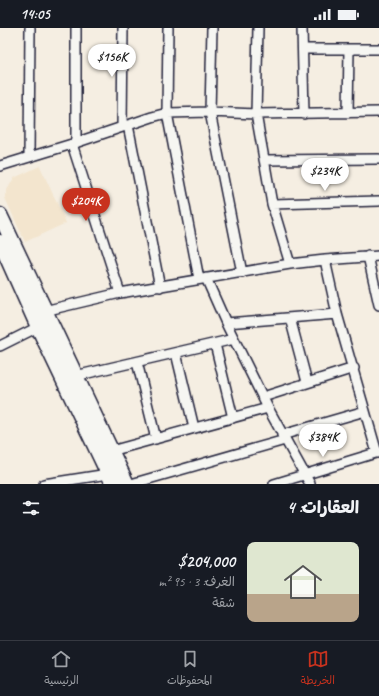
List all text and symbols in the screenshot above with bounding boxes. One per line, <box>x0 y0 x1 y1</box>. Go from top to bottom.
text: 14:05 <box>20 5 50 24</box>
pin: $156K <box>84 44 140 78</box>
text: $156K <box>97 49 127 65</box>
pin: $234K <box>297 158 353 192</box>
text: $234K <box>310 163 340 179</box>
pin: $204K <box>58 188 114 222</box>
text: $204K <box>71 193 101 209</box>
pin: $384K <box>295 424 351 458</box>
text: $384K <box>308 429 338 445</box>
icon: filters <box>20 497 42 519</box>
text: العقارات: 4 <box>287 497 359 518</box>
text: $204,000 <box>178 551 235 572</box>
icon: home <box>279 558 327 606</box>
text: الغرف: 3 · 95 m² <box>158 574 235 590</box>
text: شقة <box>212 595 235 611</box>
tab: الرئيسية <box>44 648 79 690</box>
tab: المحفوظات <box>167 648 212 690</box>
tab: الخريطة <box>301 648 335 690</box>

